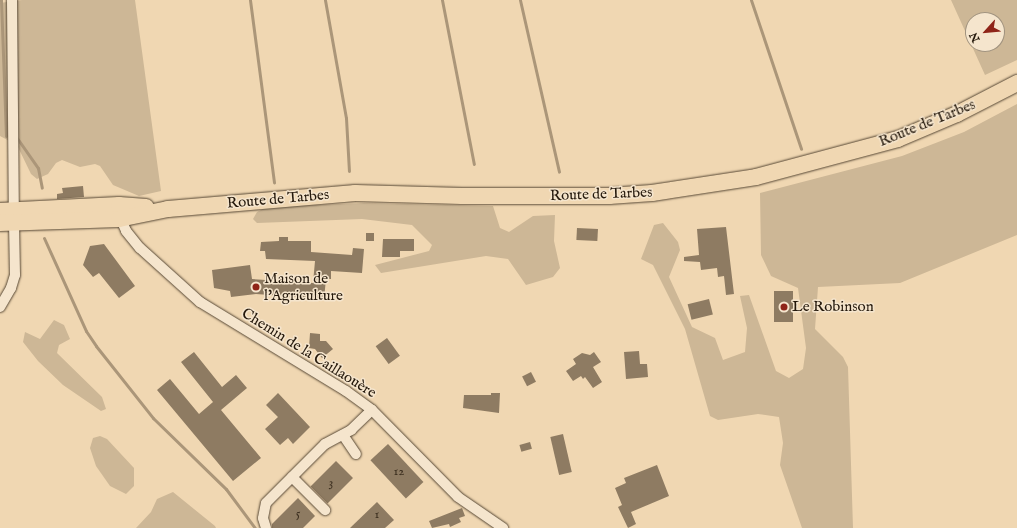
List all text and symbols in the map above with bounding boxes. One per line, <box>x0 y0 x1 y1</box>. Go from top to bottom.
north arrow <box>965 12 1005 52</box>
text: N <box>967 30 984 44</box>
street label: Route de Tarbes <box>876 95 978 151</box>
street label: Route de Tarbes <box>549 183 653 205</box>
street label: Route de Tarbes <box>226 186 330 212</box>
place label: Maison de l'Agriculture <box>264 269 343 304</box>
marker: Maison de l'Agriculture <box>251 282 261 292</box>
place label: Le Robinson <box>792 298 874 316</box>
marker: Le Robinson <box>779 302 789 312</box>
street label: Chemin de la Caillaouère <box>238 304 380 402</box>
house number: 12 <box>394 464 404 480</box>
house number: 3 <box>329 475 333 491</box>
house number: 5 <box>296 506 300 522</box>
house number: 1 <box>375 507 379 523</box>

